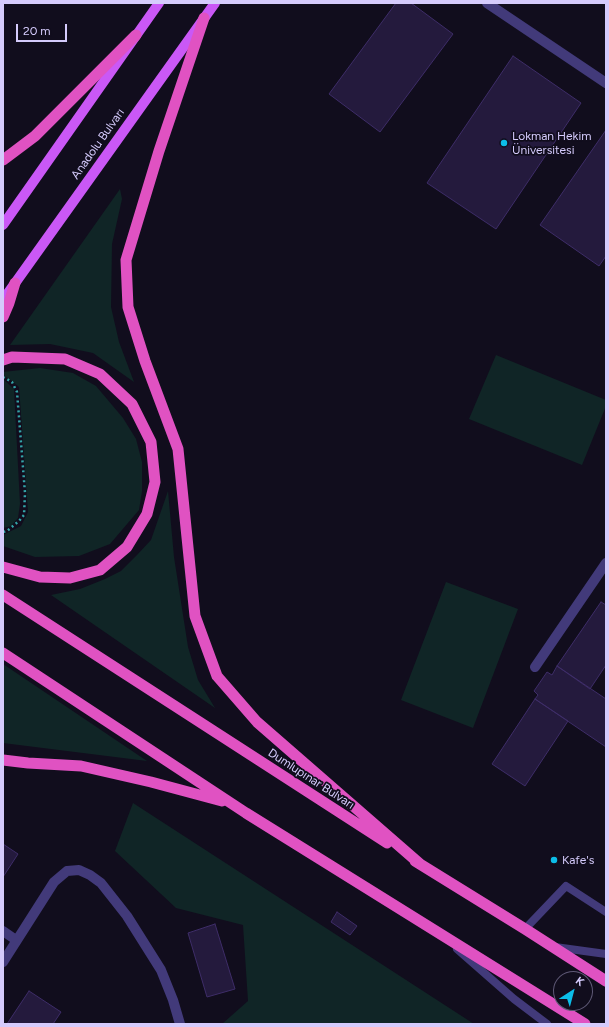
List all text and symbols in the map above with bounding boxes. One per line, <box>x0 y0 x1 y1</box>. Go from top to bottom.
scale bar <box>18 16 69 42</box>
text: 20 m <box>23 24 51 38</box>
street label: Anadolu Bulvarı <box>68 106 128 182</box>
place label: Lokman Hekim Üniversitesi <box>512 129 591 157</box>
marker: Lokman Hekim Üniversitesi <box>499 138 509 148</box>
street label: Dumlupınar Bulvarı <box>265 746 357 812</box>
place label: Kafe's <box>562 853 594 867</box>
marker: Kafe's <box>549 855 559 865</box>
north arrow <box>553 971 593 1011</box>
text: K <box>573 974 587 989</box>

